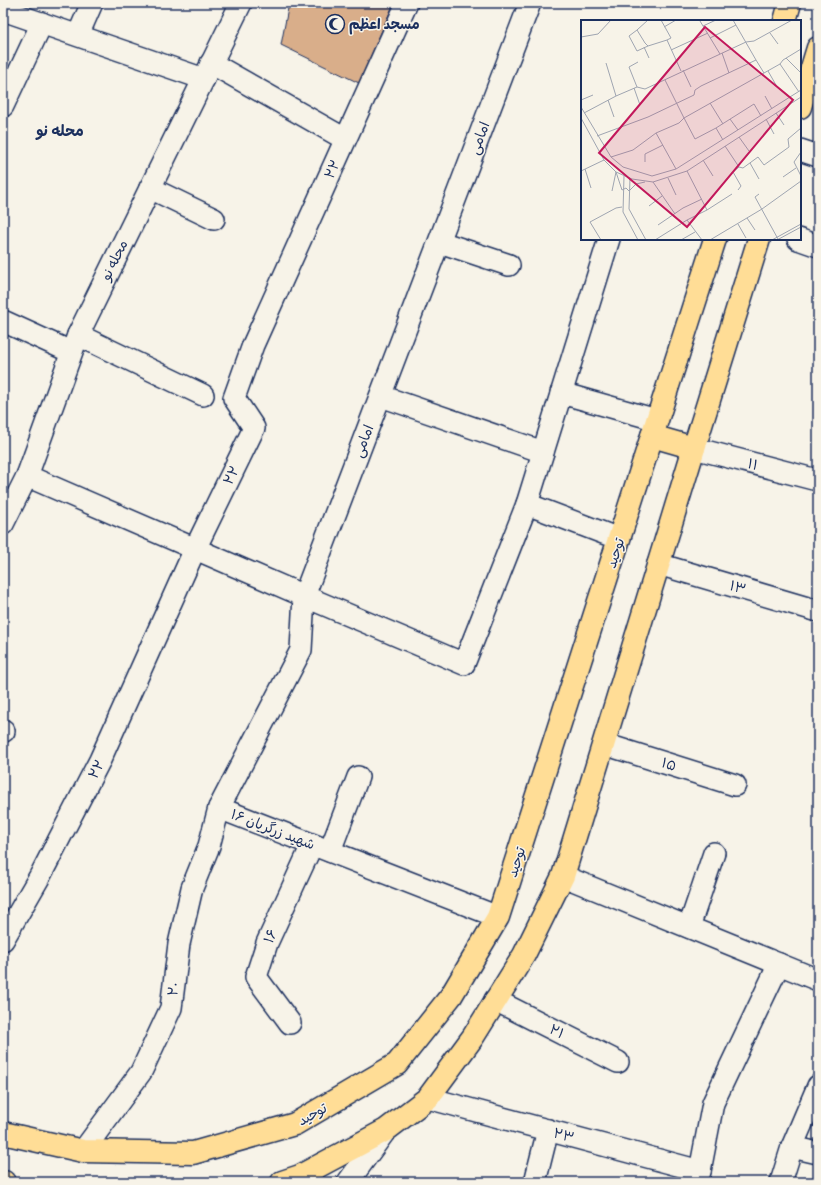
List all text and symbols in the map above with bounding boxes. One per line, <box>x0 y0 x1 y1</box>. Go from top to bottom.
mosque icon: مسجد اعظم <box>324 13 346 35</box>
place label: مسجد اعظم <box>349 15 420 35</box>
inset map <box>581 20 801 240</box>
street label: امامی <box>465 119 493 157</box>
district label: محله نو <box>35 121 84 141</box>
street label: ۲۲ <box>320 157 344 181</box>
street label: محله نو <box>96 237 132 284</box>
street label: امامی <box>349 422 377 460</box>
street label: ۱۱ <box>746 454 760 474</box>
street label: ۲۲ <box>219 463 243 487</box>
street label: توحید <box>602 535 629 571</box>
street label: ۱۳ <box>728 576 748 598</box>
street label: ۱۵ <box>659 753 679 775</box>
street label: ۲۲ <box>84 756 108 782</box>
street label: ۱۶ شهید زرگریان <box>228 805 318 853</box>
street label: توحید <box>503 844 530 880</box>
street label: ۱۶ <box>259 926 281 946</box>
street label: ۲۰ <box>163 981 183 997</box>
street label: ۲۱ <box>546 1020 568 1042</box>
street label: توحید <box>294 1098 331 1129</box>
street label: ۲۳ <box>552 1124 576 1146</box>

